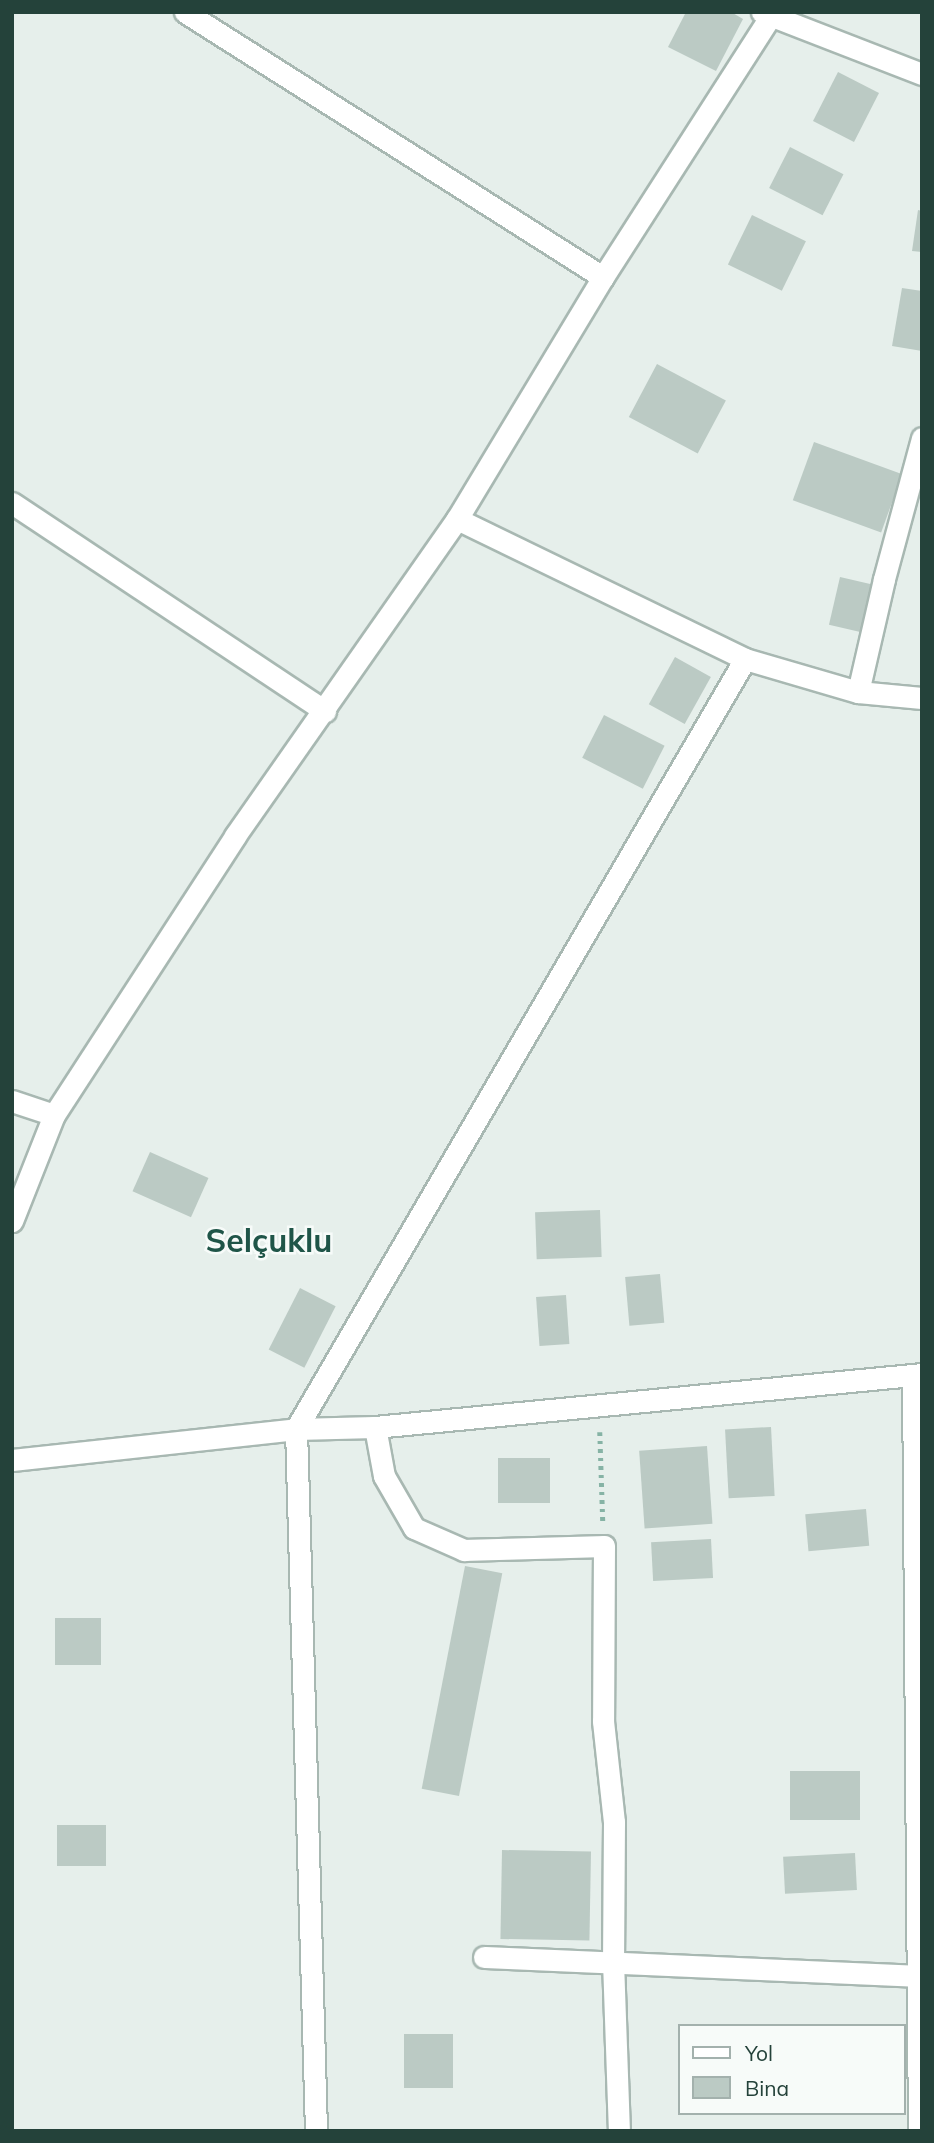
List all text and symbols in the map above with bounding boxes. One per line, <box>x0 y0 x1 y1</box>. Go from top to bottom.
district label: Selçuklu <box>206 1221 332 1259</box>
legend <box>678 2024 906 2115</box>
text: Yol <box>745 2040 773 2066</box>
text: Bina <box>745 2075 789 2101</box>

